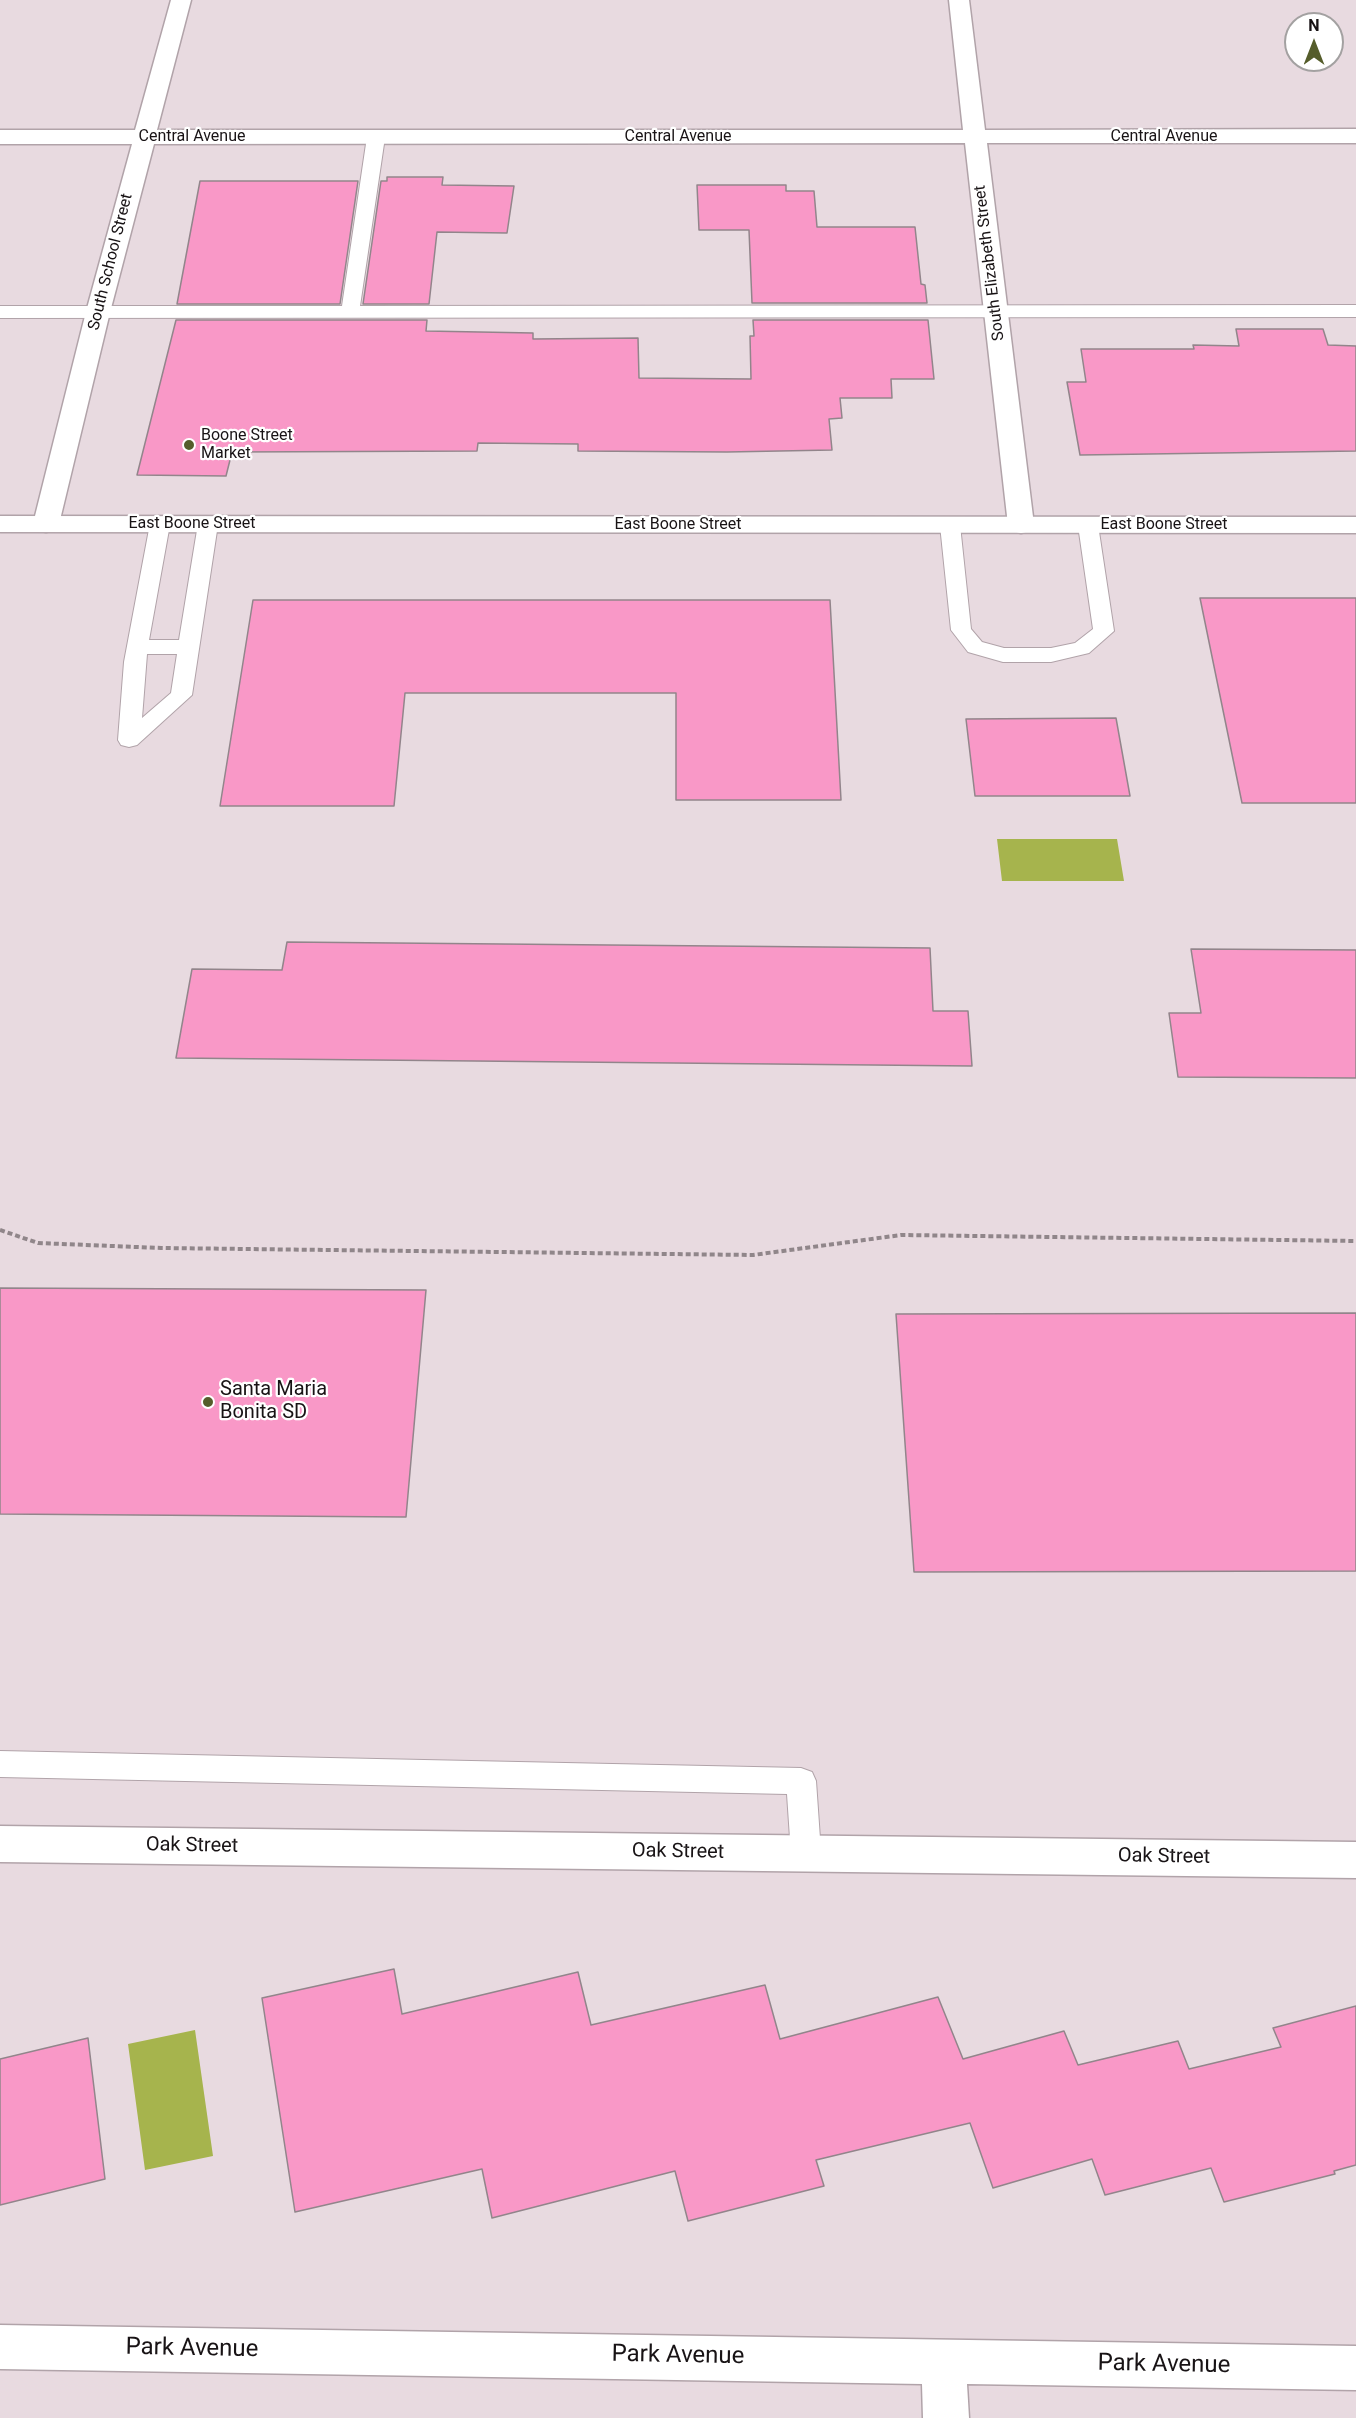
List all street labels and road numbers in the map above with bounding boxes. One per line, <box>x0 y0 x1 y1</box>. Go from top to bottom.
street label: Central Avenue <box>139 127 245 147</box>
street label: Central Avenue <box>625 127 731 147</box>
street label: Central Avenue <box>1111 127 1217 147</box>
street label: South Elizabeth Street <box>971 184 1009 342</box>
street label: South School Street <box>85 192 137 332</box>
street label: East Boone Street <box>129 514 255 534</box>
street label: East Boone Street <box>615 515 741 535</box>
street label: East Boone Street <box>1101 515 1227 535</box>
street label: Oak Street <box>146 1833 238 1859</box>
street label: Oak Street <box>632 1839 724 1865</box>
street label: Oak Street <box>1118 1844 1210 1870</box>
street label: Park Avenue <box>125 2333 259 2365</box>
street label: Park Avenue <box>611 2340 745 2372</box>
street label: Park Avenue <box>1097 2349 1231 2381</box>

